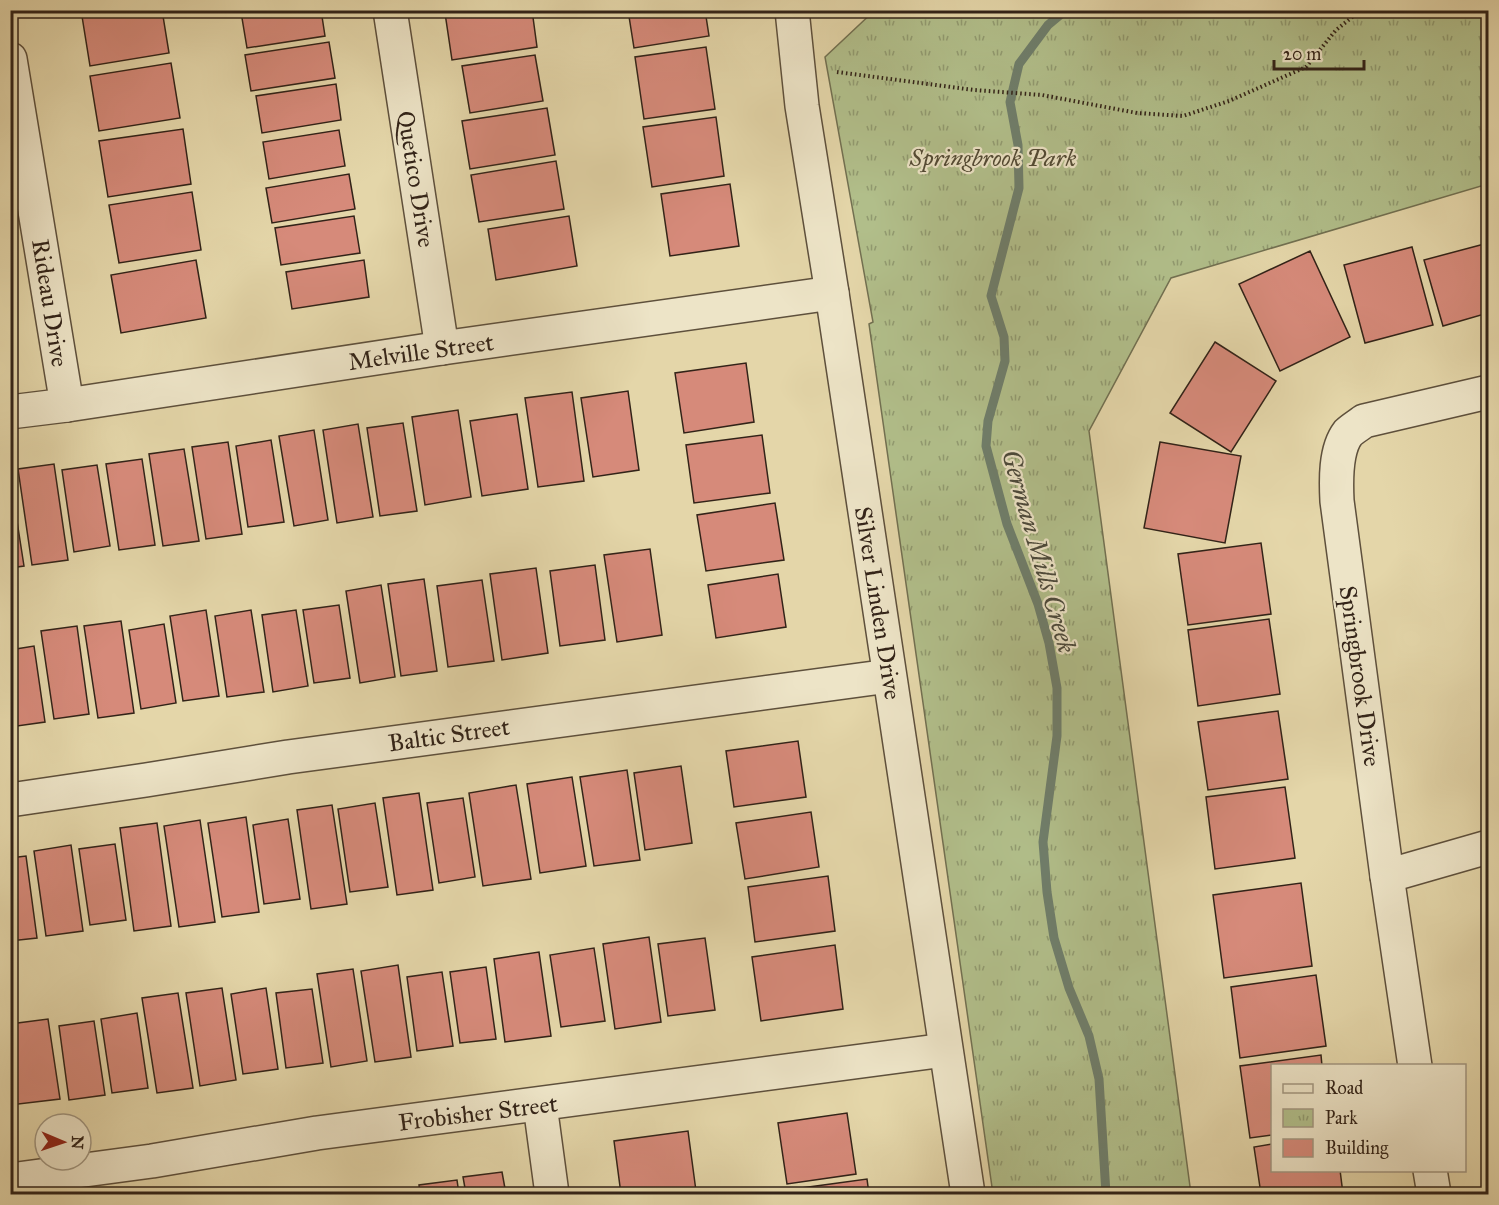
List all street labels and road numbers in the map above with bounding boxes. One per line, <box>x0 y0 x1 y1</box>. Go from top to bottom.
street label: Quetico Drive <box>390 109 442 249</box>
street label: Rideau Drive <box>25 237 75 369</box>
street label: Melville Street <box>346 327 496 377</box>
street label: Silver Linden Drive <box>848 504 908 702</box>
street label: Springbrook Drive <box>1332 584 1388 768</box>
street label: Baltic Street <box>386 712 512 758</box>
street label: Frobisher Street <box>397 1088 560 1138</box>

